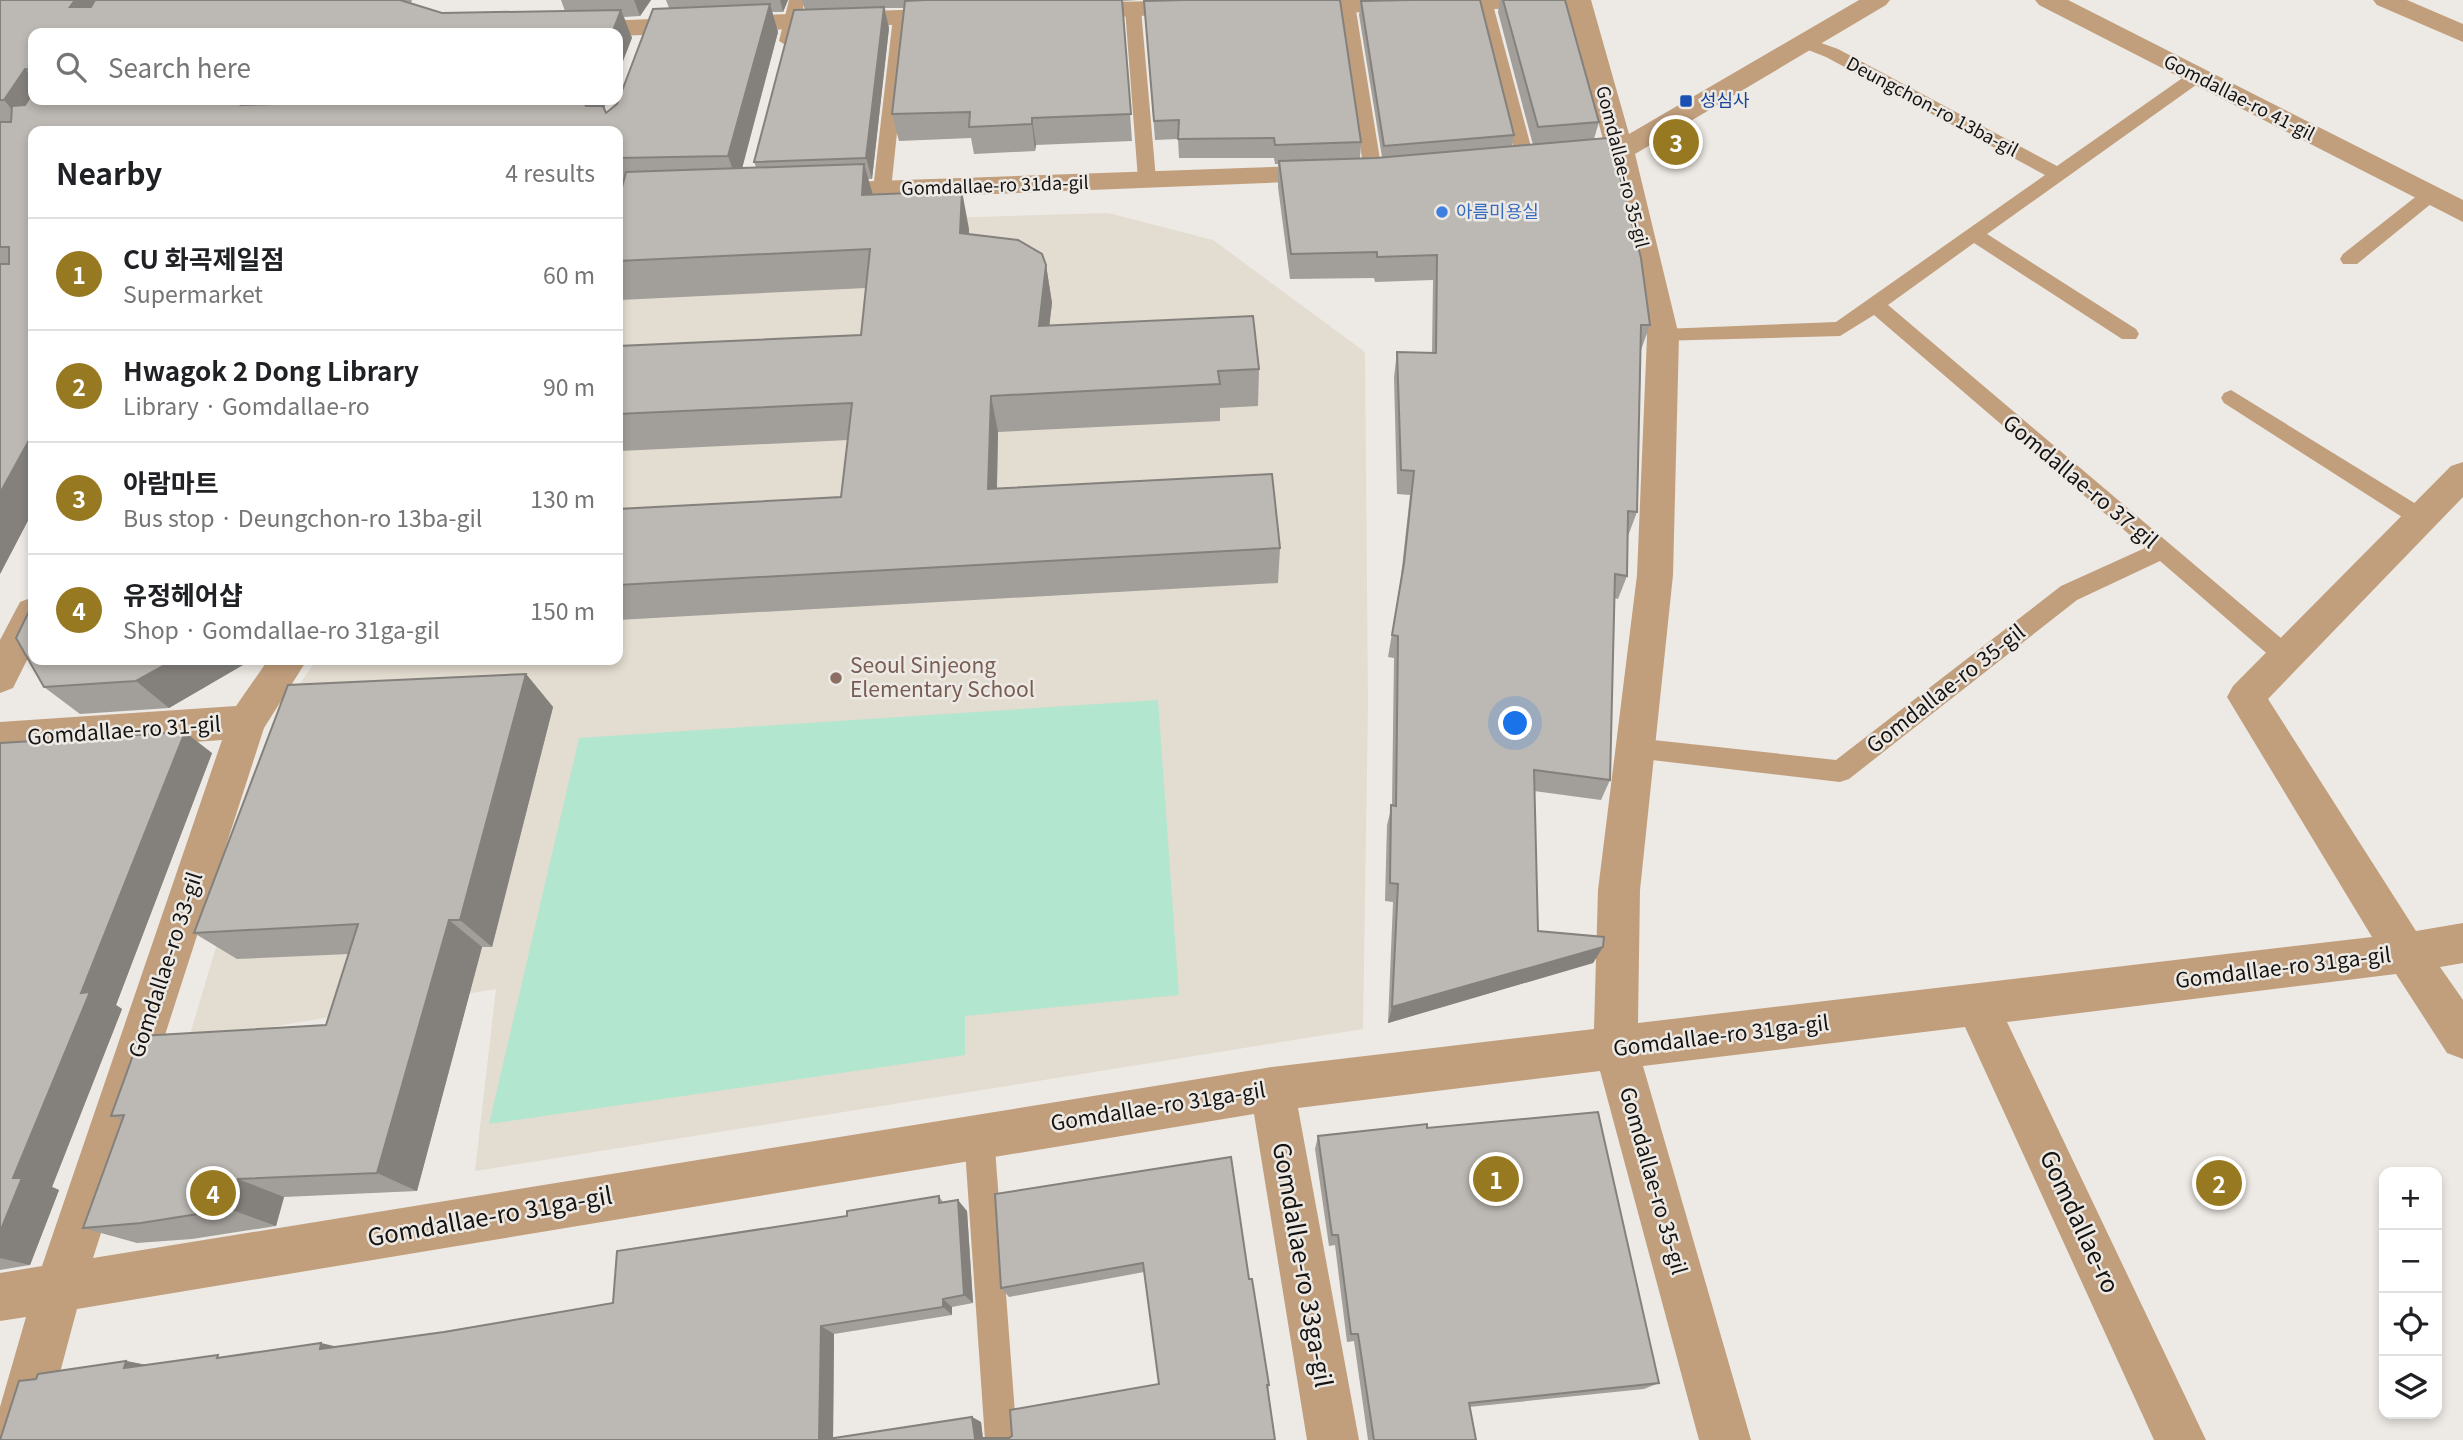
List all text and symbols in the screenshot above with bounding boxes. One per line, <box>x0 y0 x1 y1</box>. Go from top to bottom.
search box <box>28 28 623 105</box>
street label: Gomdallae-ro 41-gil <box>2160 47 2320 146</box>
icon: search <box>52 48 90 86</box>
text: Search here <box>108 48 251 85</box>
street label: Deungchon-ro 13ba-gil <box>1842 49 2024 162</box>
street label: Gomdallae-ro 35-gil <box>1591 83 1657 250</box>
place label: 성심사 <box>1700 86 1750 112</box>
marker: 성심사 <box>1678 93 1694 109</box>
pin: 3 <box>1653 116 1699 168</box>
text: Nearby <box>56 150 162 194</box>
text: 4 results <box>505 155 595 189</box>
street label: Gomdallae-ro 31da-gil <box>901 168 1089 200</box>
place label: 아름미용실 <box>1456 197 1539 223</box>
marker: 아름미용실 <box>1434 204 1450 220</box>
text: CU 화곡제일점 <box>123 239 284 276</box>
text: 1 <box>72 257 86 291</box>
text: 60 m <box>543 257 595 291</box>
text: Supermarket <box>123 276 263 310</box>
text: Hwagok 2 Dong Library <box>123 351 419 388</box>
text: 2 <box>72 369 86 403</box>
text: 90 m <box>543 369 595 403</box>
text: Library · Gomdallae-ro <box>123 388 370 422</box>
street label: Gomdallae-ro 37-gil <box>1997 407 2165 554</box>
text: 아람마트 <box>123 463 219 500</box>
text: 3 <box>72 481 86 515</box>
text: 130 m <box>530 481 595 515</box>
text: Bus stop · Deungchon-ro 13ba-gil <box>123 500 482 534</box>
text: 유정헤어샵 <box>123 575 243 612</box>
text: 4 <box>72 593 86 627</box>
text: 150 m <box>530 593 595 627</box>
text: Shop · Gomdallae-ro 31ga-gil <box>123 612 440 646</box>
street label: Gomdallae-ro 35-gil <box>1859 616 2030 759</box>
place label: Seoul Sinjeong Elementary School <box>850 649 1035 703</box>
marker: Seoul Sinjeong Elementary School <box>828 670 844 686</box>
your location <box>1498 706 1532 740</box>
street label: Gomdallae-ro 31-gil <box>26 707 222 751</box>
street label: Gomdallae-ro 33-gil <box>120 868 208 1061</box>
street label: Gomdallae-ro 31ga-gil <box>2173 938 2392 994</box>
street label: Gomdallae-ro 31ga-gil <box>1611 1006 1830 1062</box>
street label: Gomdallae-ro 31ga-gil <box>1048 1073 1267 1137</box>
street label: Gomdallae-ro 35-gil <box>1614 1083 1696 1278</box>
street label: Gomdallae-ro 33ga-gil <box>1266 1139 1343 1390</box>
street label: Gomdallae-ro <box>2033 1144 2130 1298</box>
pin: 1 <box>1473 1153 1519 1205</box>
pin: 2 <box>2196 1157 2242 1209</box>
pin: 4 <box>190 1167 236 1219</box>
map controls <box>2379 1167 2442 1419</box>
button: + <box>2379 1167 2442 1230</box>
street label: Gomdallae-ro 31ga-gil <box>364 1176 615 1253</box>
button: − <box>2379 1230 2442 1293</box>
button: locate <box>2379 1293 2442 1356</box>
button: layers <box>2379 1356 2442 1419</box>

